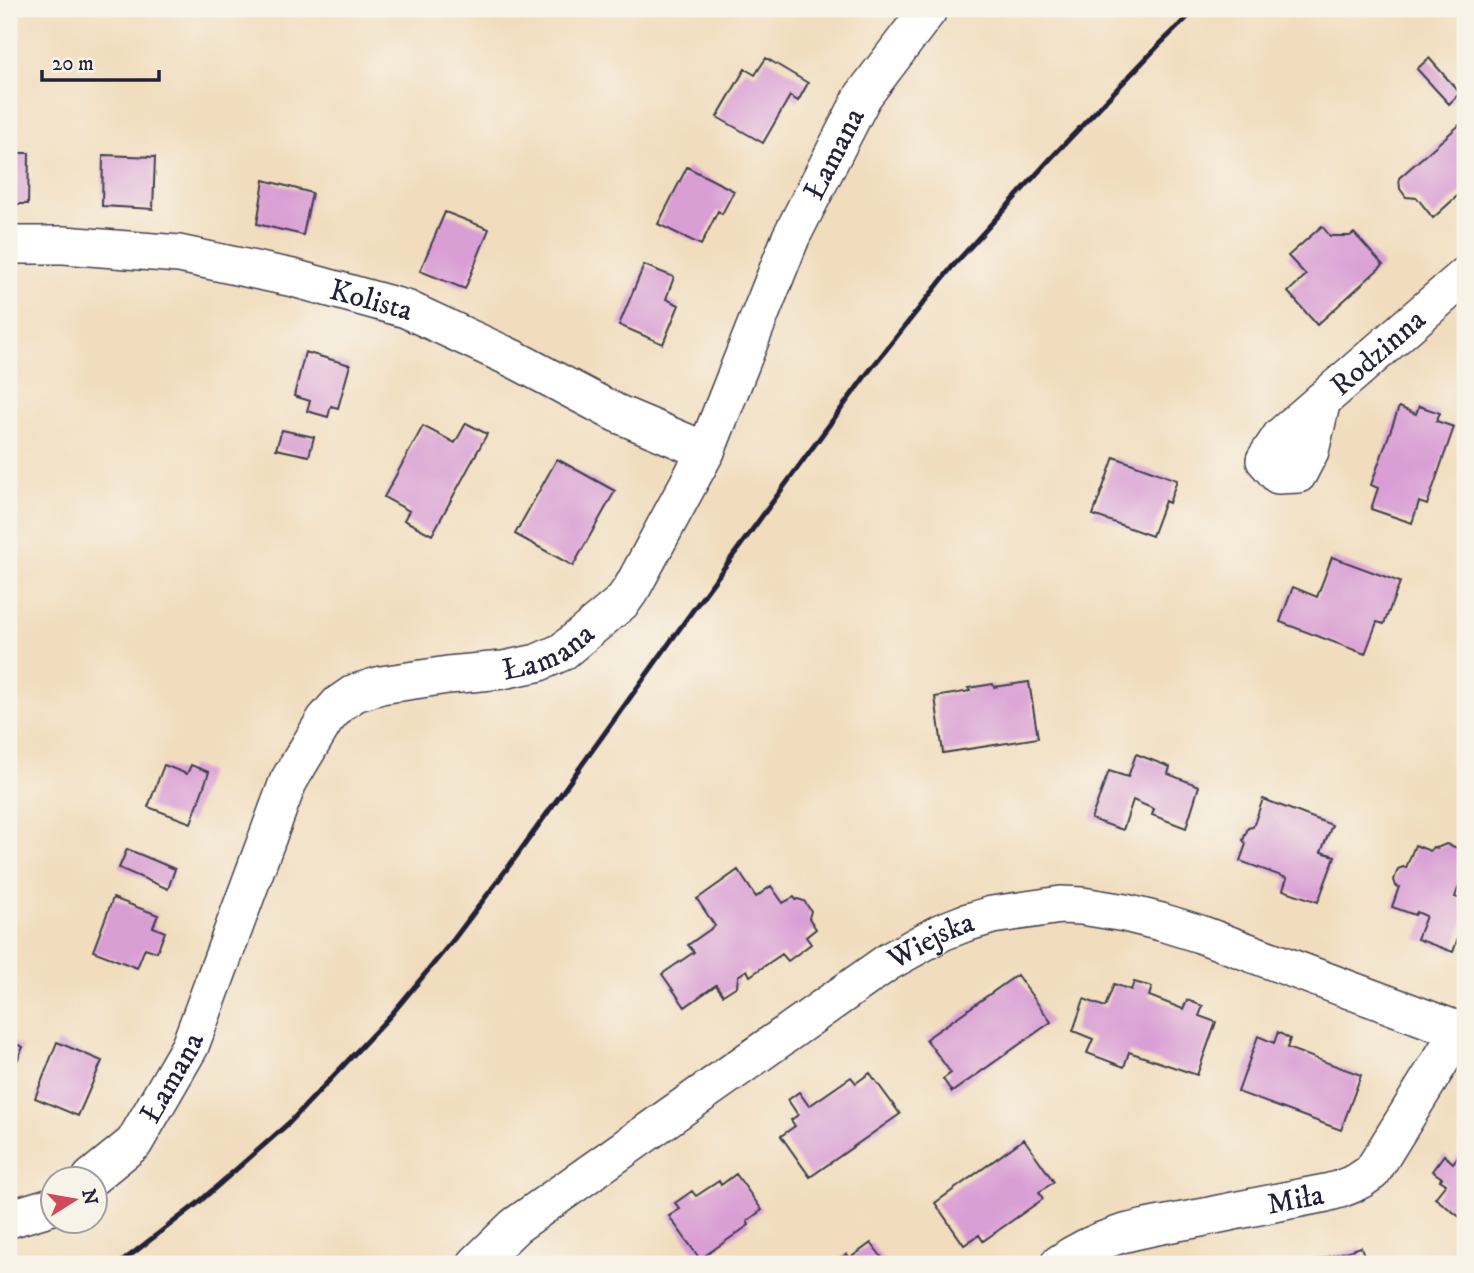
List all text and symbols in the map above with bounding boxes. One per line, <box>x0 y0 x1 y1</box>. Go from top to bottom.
scale bar <box>42 38 159 82</box>
text: 20 m <box>52 51 94 77</box>
street label: Łamana <box>796 102 874 206</box>
street label: Kolista <box>325 272 417 330</box>
street label: Rodzinna <box>1323 302 1434 405</box>
street label: Łamana <box>499 616 603 690</box>
street label: Wiejska <box>881 904 979 979</box>
street label: Łamana <box>133 1028 213 1130</box>
north arrow <box>38 1164 108 1234</box>
street label: Miła <box>1264 1177 1327 1224</box>
text: N <box>76 1187 102 1207</box>

